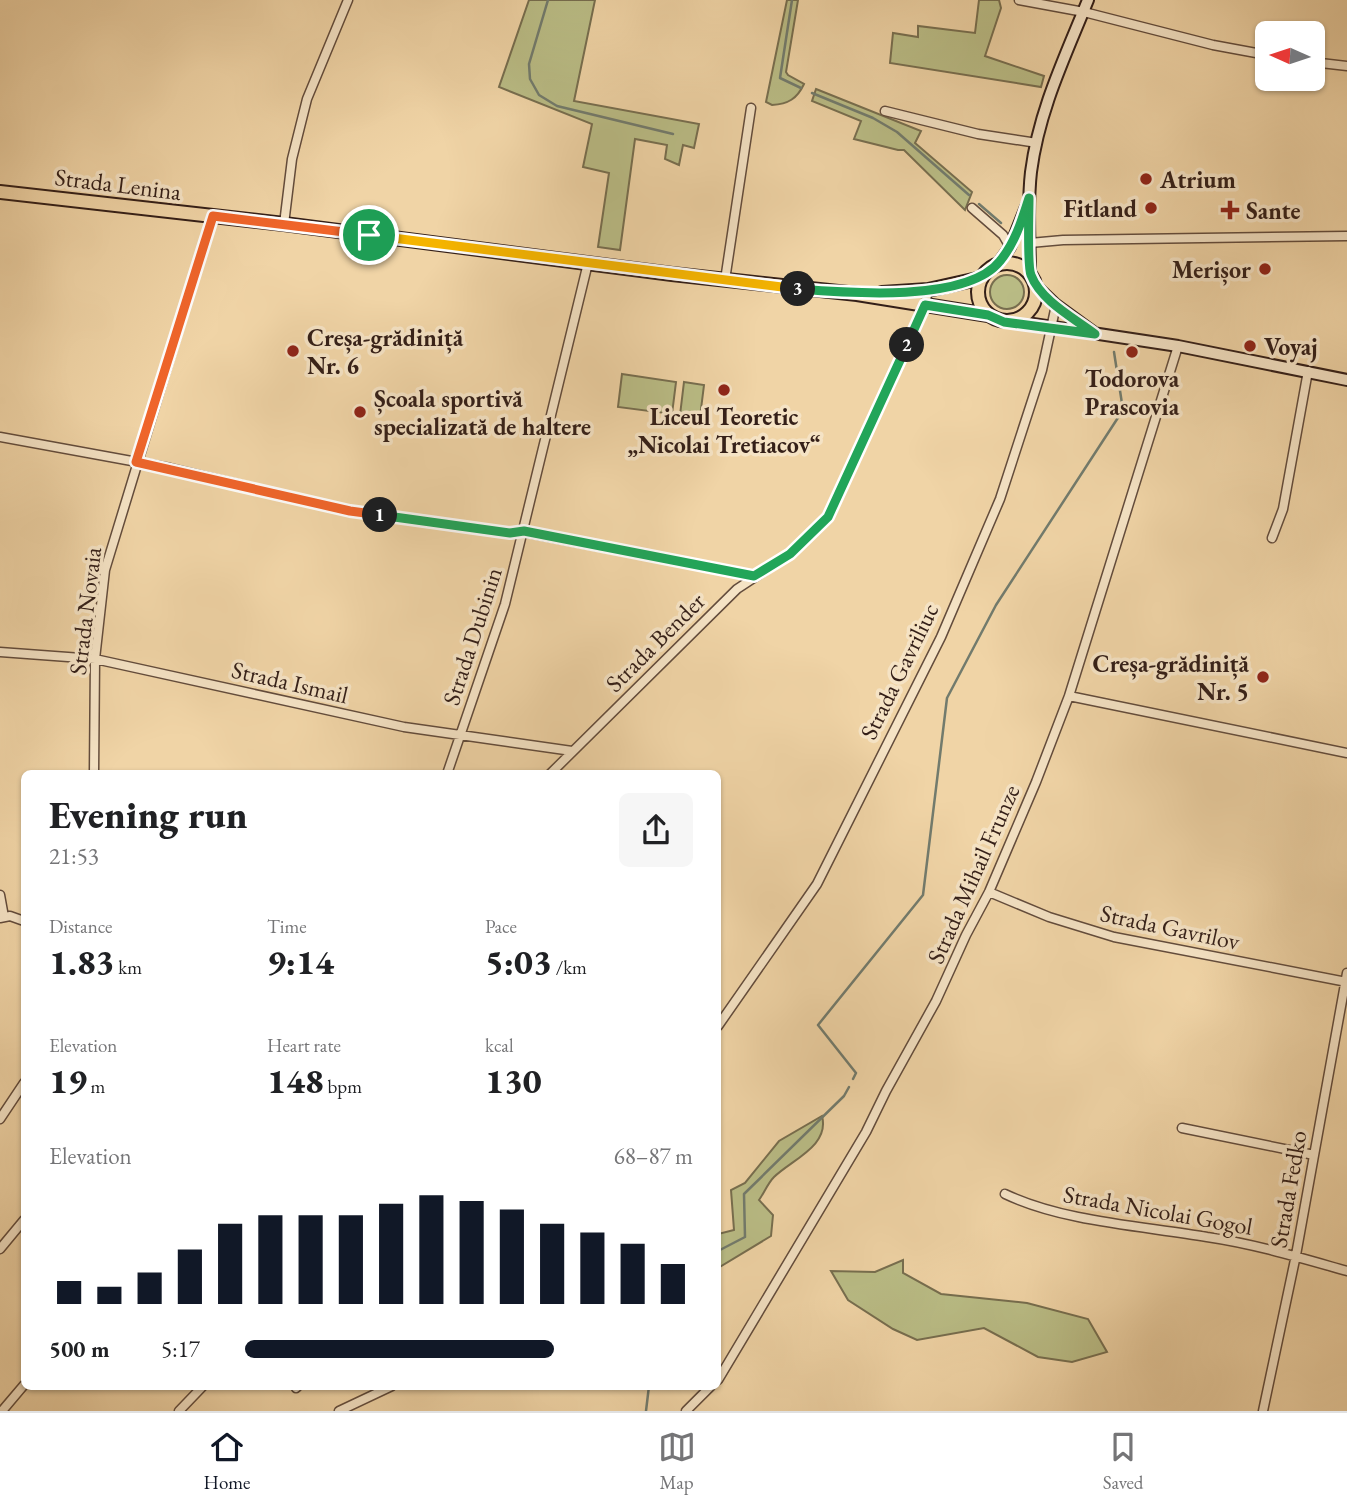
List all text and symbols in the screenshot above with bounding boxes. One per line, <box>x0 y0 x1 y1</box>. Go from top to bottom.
north arrow <box>1255 21 1325 91</box>
map controls <box>1255 21 1325 91</box>
street label: Strada Lenina <box>53 161 183 207</box>
place label: Atrium <box>1159 164 1236 195</box>
marker: Atrium <box>1138 171 1154 187</box>
place label: Fitland <box>1064 193 1138 224</box>
place label: Sante <box>1246 195 1301 226</box>
marker: Fitland <box>1143 200 1159 216</box>
marker: Sante <box>1220 200 1240 220</box>
pin <box>339 205 399 265</box>
icon: arrive <box>350 216 388 254</box>
place label: Merișor <box>1172 254 1251 286</box>
marker: Merișor <box>1257 261 1273 277</box>
pin: 3 <box>780 272 816 306</box>
text: 3 <box>792 276 803 301</box>
place label: Creșa-grădiniță Nr. 6 <box>307 322 464 381</box>
pin: 2 <box>890 328 925 362</box>
place label: Voyaj <box>1264 331 1318 363</box>
text: 2 <box>901 332 912 357</box>
marker: Voyaj <box>1242 338 1258 354</box>
marker: Creșa-grădiniță Nr. 6 <box>285 343 301 359</box>
marker: Todorova Prascovia <box>1124 344 1140 360</box>
place label: Todorova Prascovia <box>1085 363 1180 422</box>
marker: Liceul Teoretic „Nicolai Tretiacov“ <box>716 382 732 398</box>
place label: Școala sportivă specializată de haltere <box>374 383 591 442</box>
place label: Liceul Teoretic „Nicolai Tretiacov“ <box>627 401 821 460</box>
marker: Școala sportivă specializată de haltere <box>352 404 368 420</box>
pin: 1 <box>362 498 398 532</box>
text: 1 <box>374 502 385 527</box>
street label: Strada Novaia <box>62 545 108 677</box>
street label: Strada Dubinin <box>435 563 509 709</box>
street label: Strada Bender <box>599 586 711 698</box>
street label: Strada Gavriliuc <box>853 598 945 744</box>
place label: Creșa-grădiniță Nr. 5 <box>1093 648 1249 707</box>
street label: Strada Ismail <box>229 654 352 710</box>
marker: Creșa-grădiniță Nr. 5 <box>1255 669 1271 685</box>
street label: Strada Mihail Frunze <box>920 780 1026 968</box>
text: Evening run <box>49 790 247 839</box>
button: share <box>619 793 693 867</box>
text: 21:53 <box>49 841 99 871</box>
street label: Strada Gavrilov <box>1098 897 1243 957</box>
text: Distance <box>49 914 112 939</box>
text: Time <box>267 914 307 939</box>
text: Pace <box>485 914 517 939</box>
text: 1.83 <box>49 939 115 984</box>
text: 9:14 <box>267 939 334 984</box>
text: 5:03 <box>485 939 552 984</box>
text: km <box>115 955 142 980</box>
text: /km <box>552 955 587 980</box>
text: Elevation <box>49 1033 117 1058</box>
text: Heart rate <box>267 1033 341 1058</box>
text: kcal <box>485 1033 514 1058</box>
text: 19 <box>49 1058 87 1103</box>
text: 148 <box>267 1058 324 1103</box>
text: 130 <box>485 1058 542 1103</box>
text: m <box>87 1074 105 1099</box>
text: bpm <box>324 1074 362 1099</box>
street label: Strada Fedko <box>1262 1128 1314 1250</box>
text: Elevation <box>49 1141 132 1171</box>
text: 68–87 m <box>614 1141 693 1171</box>
street label: Strada Nicolai Gogol <box>1061 1178 1255 1242</box>
text: 500 m <box>49 1334 110 1364</box>
text: 5:17 <box>161 1334 200 1364</box>
tab: Home <box>204 1428 251 1495</box>
tab: Map <box>658 1428 696 1495</box>
tab: Saved <box>1103 1428 1143 1495</box>

